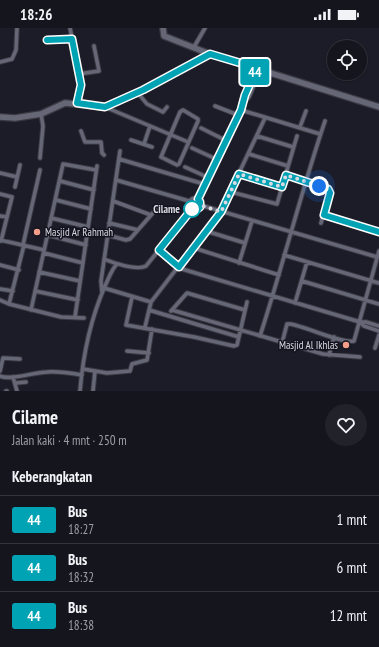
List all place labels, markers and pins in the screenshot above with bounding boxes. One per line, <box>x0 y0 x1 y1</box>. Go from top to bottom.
marker: Cilame <box>183 200 201 218</box>
place label: Cilame <box>153 202 180 216</box>
place label: Masjid Ar Rahmah <box>45 225 113 239</box>
marker: Masjid Ar Rahmah <box>32 227 42 237</box>
place label: Masjid Al Ikhlas <box>279 338 338 352</box>
marker: Masjid Al Ikhlas <box>341 340 351 350</box>

